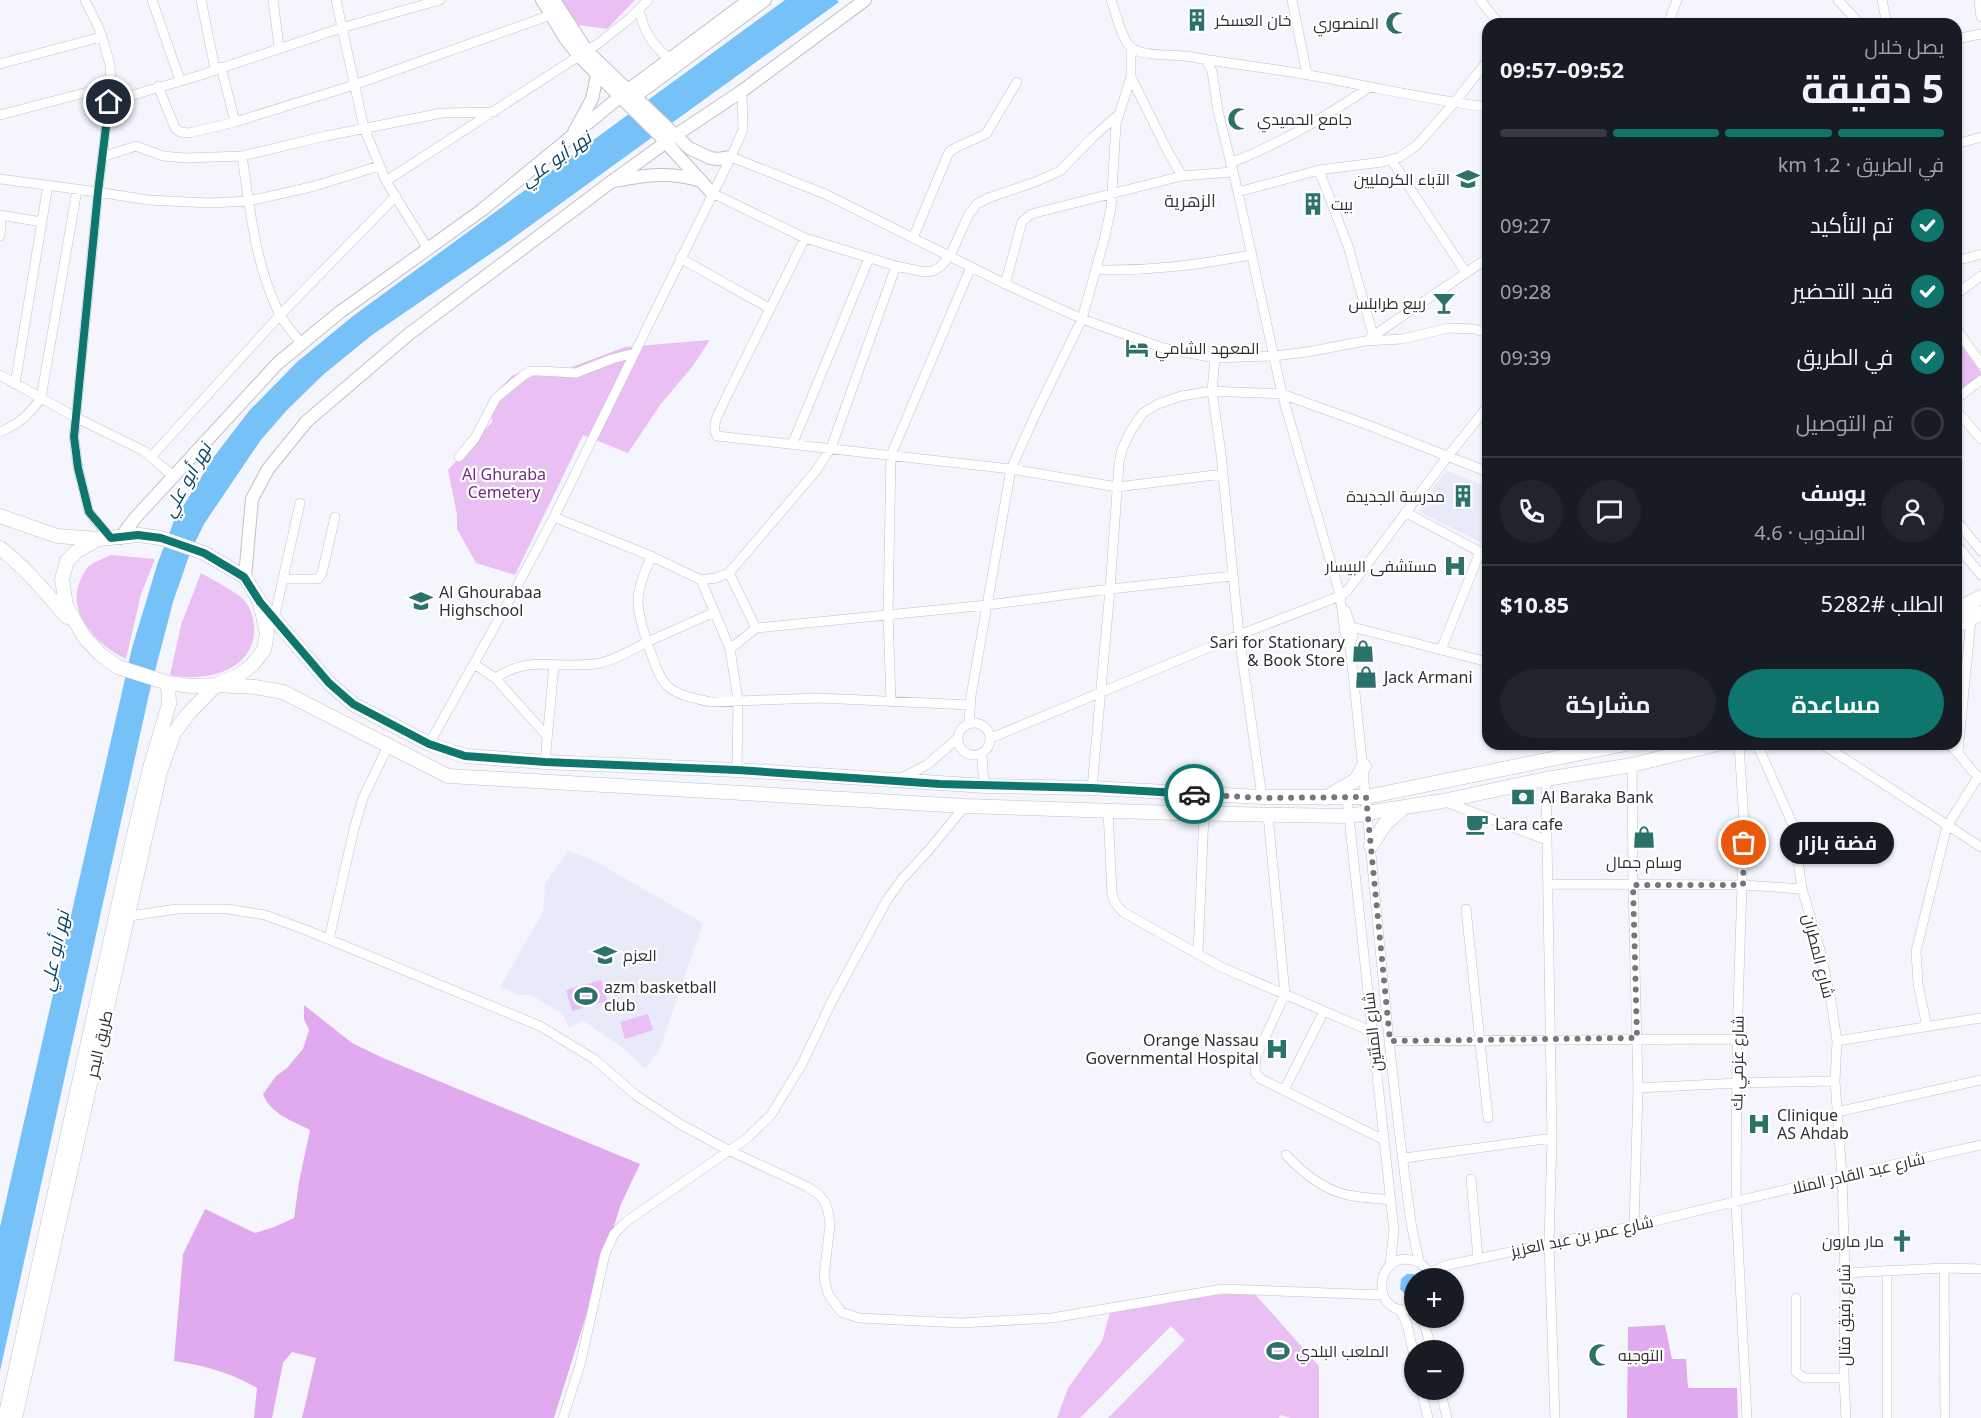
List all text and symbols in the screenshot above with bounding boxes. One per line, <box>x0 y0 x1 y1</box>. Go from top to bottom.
building icon: خان العسكر <box>1184 7 1210 33</box>
place label: خان العسكر <box>1214 9 1291 31</box>
mosque icon: المنصوري <box>1384 10 1410 36</box>
place label: المنصوري <box>1313 12 1379 37</box>
text: يصل خلال <box>1865 33 1944 60</box>
text: 09:52–09:57 <box>1500 54 1624 84</box>
text: 5 دقيقة <box>1801 61 1944 114</box>
pin <box>83 76 134 127</box>
icon: home <box>92 85 125 118</box>
mosque icon: جامع الحميدي <box>1226 106 1252 132</box>
place label: جامع الحميدي <box>1257 108 1352 133</box>
water label: نهر أبو علي <box>515 124 599 194</box>
text: في الطريق · 1.2 km <box>1778 151 1944 178</box>
school or university icon: الآباء الكرمليين <box>1455 166 1481 192</box>
place label: الآباء الكرمليين <box>1354 168 1450 190</box>
district label: الزهرية <box>1164 188 1216 212</box>
building icon: بيت <box>1300 191 1326 217</box>
place label: بيت <box>1331 193 1353 215</box>
text: تم التأكيد <box>1810 209 1893 239</box>
icon: check <box>1911 209 1944 242</box>
text: 09:27 <box>1500 212 1551 239</box>
text: قيد التحضير <box>1792 275 1893 305</box>
icon: check <box>1911 275 1944 308</box>
text: 09:28 <box>1500 278 1551 305</box>
bar icon: ربيع طرابلس <box>1431 290 1457 316</box>
place label: ربيع طرابلس <box>1348 292 1426 315</box>
hotel icon: المعهد الشامي <box>1124 335 1150 361</box>
place label: المعهد الشامي <box>1155 337 1260 362</box>
text: في الطريق <box>1796 341 1893 371</box>
icon: check <box>1911 341 1944 374</box>
text: 09:39 <box>1500 344 1551 371</box>
text: تم التوصيل <box>1796 407 1893 437</box>
water label: نهر أبو علي <box>156 436 220 522</box>
park label: Al Ghuraba Cemetery <box>462 463 546 503</box>
text: يوسف <box>1801 477 1866 507</box>
button: phone <box>1500 480 1563 543</box>
button: chat <box>1578 480 1641 543</box>
button: person <box>1881 480 1944 543</box>
building icon: مدرسة الجديدة <box>1450 483 1476 509</box>
place label: مدرسة الجديدة <box>1346 485 1445 507</box>
text: المندوب · 4.6 <box>1754 519 1866 546</box>
hospital icon: مستشفی البيسار <box>1442 553 1468 579</box>
place label: مستشفی البيسار <box>1324 555 1437 577</box>
place label: Al Ghourabaa Highschool <box>439 581 542 621</box>
school or university icon: Al Ghourabaa Highschool <box>408 588 434 614</box>
text: الطلب #5282 <box>1821 588 1944 618</box>
text: $10.85 <box>1500 589 1569 619</box>
place label: Sari for Stationary & Book Store <box>1210 631 1346 671</box>
shop icon: Sari for Stationary & Book Store <box>1350 638 1376 664</box>
shop icon: Jack Armani <box>1353 664 1379 690</box>
place label: Jack Armani <box>1382 666 1473 688</box>
button: مشاركة <box>1500 669 1716 738</box>
button: مساعدة <box>1728 669 1944 738</box>
courier <box>1164 764 1224 824</box>
icon: car <box>1178 778 1211 811</box>
bank icon: Al Baraka Bank <box>1510 784 1536 810</box>
place label: Al Baraka Bank <box>1541 786 1654 808</box>
cafe icon: Lara cafe <box>1464 811 1490 837</box>
place label: Lara cafe <box>1495 813 1563 835</box>
pin <box>1718 817 1769 868</box>
callout: فضة بازار <box>1780 822 1894 864</box>
shop icon: وسام جمال <box>1631 824 1657 850</box>
icon: bag <box>1727 826 1760 859</box>
text: فضة بازار <box>1797 829 1877 856</box>
place label: وسام جمال <box>1606 851 1682 874</box>
water label: نهر أبو علي <box>34 906 78 994</box>
street label: شارع المطران <box>1797 911 1840 1001</box>
school or university icon: العزم <box>592 942 618 968</box>
place label: العزم <box>623 944 657 967</box>
place label: azm basketball club <box>604 976 717 1016</box>
sports icon: azm basketball club <box>573 983 599 1009</box>
street label: شارع المئتين <box>1357 991 1388 1073</box>
street label: طريق البحر <box>80 1008 117 1081</box>
street label: شارع عزمي بك <box>1725 1015 1752 1111</box>
place label: Orange Nassau Governmental Hospital <box>1085 1029 1259 1069</box>
hospital icon: Orange Nassau Governmental Hospital <box>1264 1036 1290 1062</box>
place label: Clinique AS Ahdab <box>1777 1104 1849 1144</box>
hospital icon: Clinique AS Ahdab <box>1746 1111 1772 1137</box>
street label: شارع عبد القادر المنلا <box>1789 1147 1927 1200</box>
street label: شارع عمر بن عبد العزيز <box>1508 1210 1655 1263</box>
church icon: مار مارون <box>1889 1228 1915 1254</box>
place label: مار مارون <box>1822 1230 1884 1252</box>
street label: شارع رفيق فتال <box>1833 1264 1856 1366</box>
map controls <box>1404 1268 1464 1400</box>
button: + <box>1404 1268 1464 1328</box>
sports icon: الملعب البلدي <box>1265 1338 1291 1364</box>
place label: الملعب البلدي <box>1296 1340 1389 1365</box>
button: − <box>1404 1340 1464 1400</box>
mosque icon: التوجيه <box>1587 1342 1613 1368</box>
place label: التوجيه <box>1618 1344 1664 1366</box>

